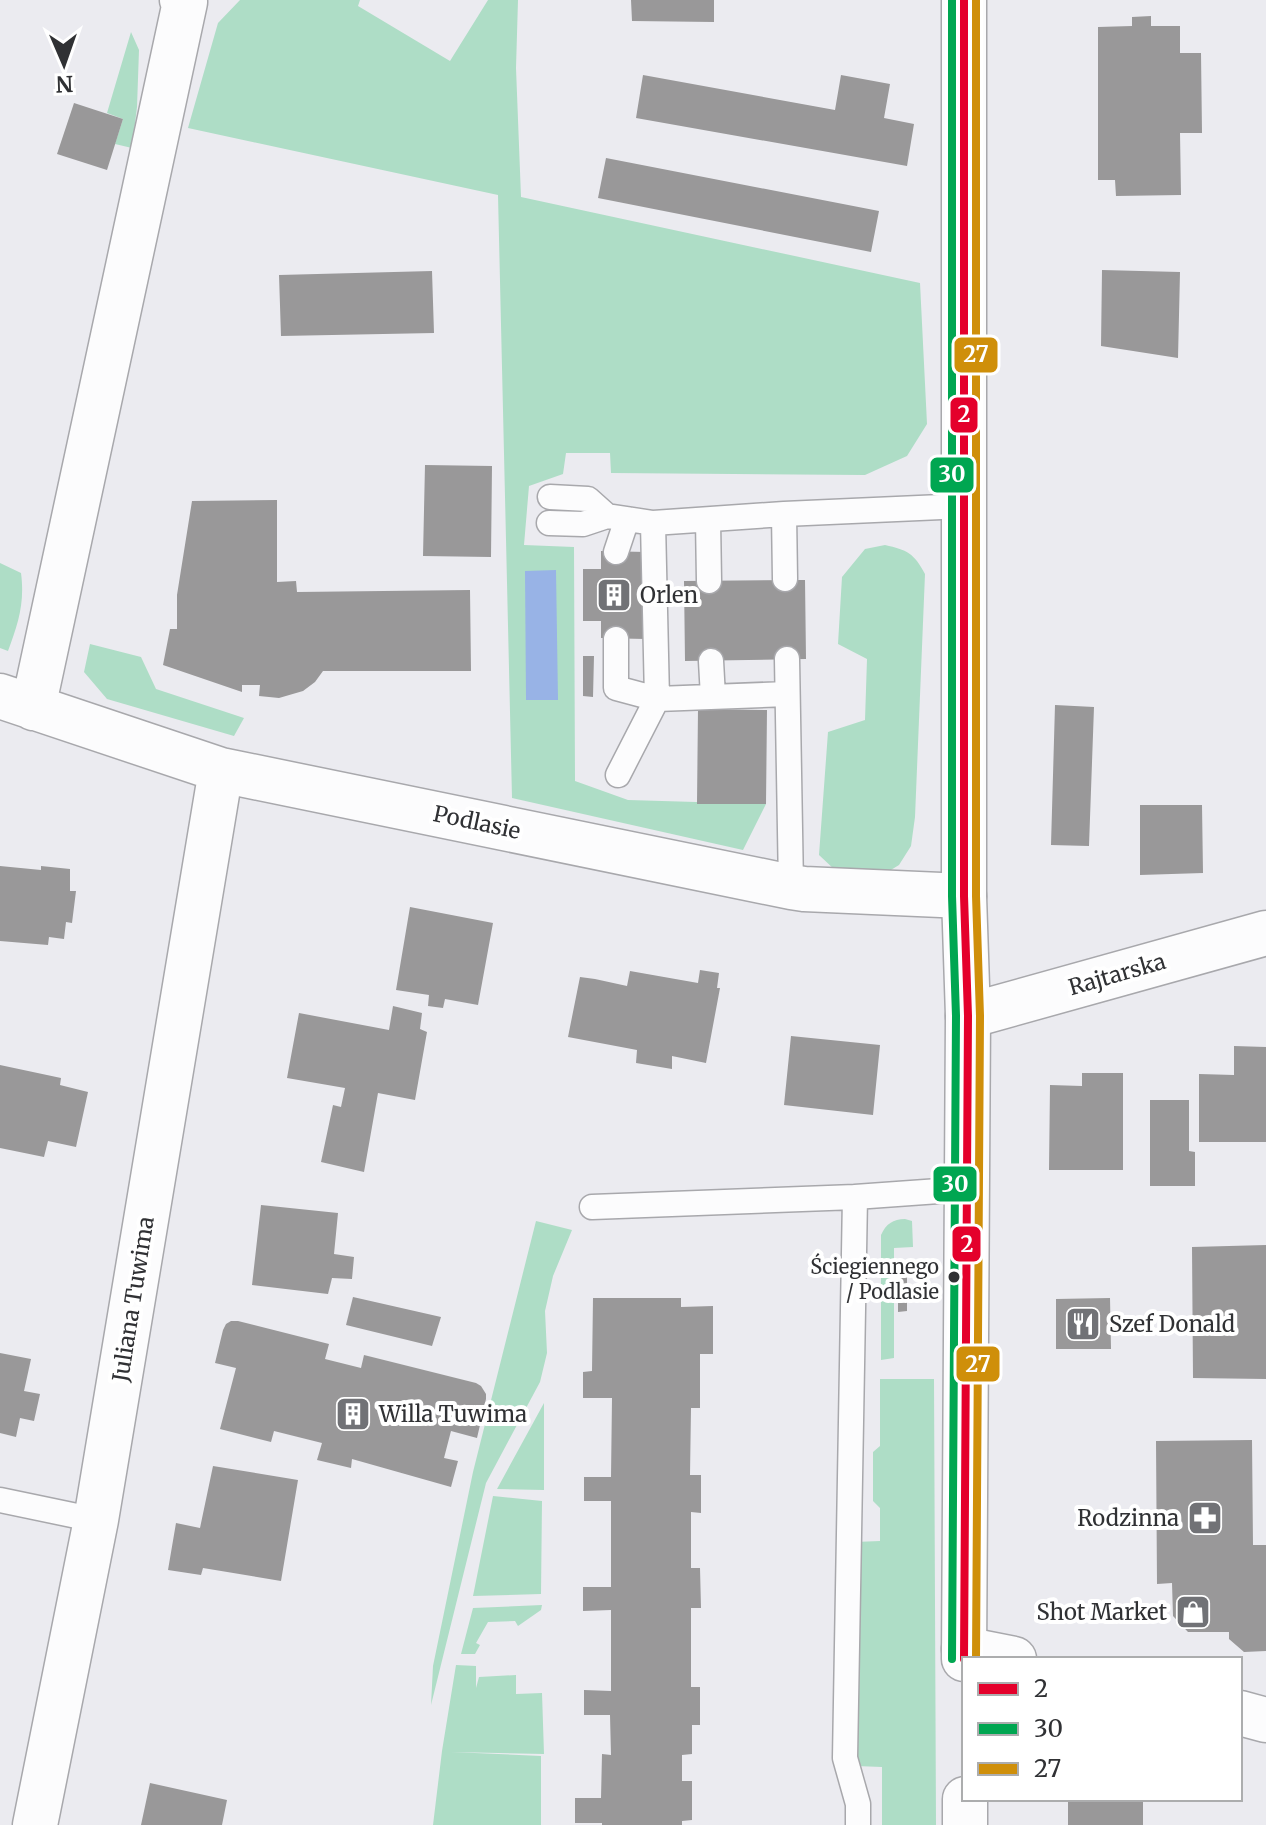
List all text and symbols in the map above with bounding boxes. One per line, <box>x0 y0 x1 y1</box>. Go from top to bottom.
north arrow <box>24 24 104 104</box>
text: N <box>55 70 74 98</box>
line badge: 27 <box>953 336 999 374</box>
text: 27 <box>963 340 989 368</box>
line badge: 2 <box>949 396 979 434</box>
text: 2 <box>958 400 971 428</box>
line badge: 30 <box>929 456 975 494</box>
text: 30 <box>939 460 965 488</box>
building icon: Orlen <box>595 576 633 614</box>
place label: Orlen <box>640 581 699 609</box>
street label: Podlasie <box>431 799 523 845</box>
street label: Rajtarska <box>1065 947 1169 1001</box>
line badge: 30 <box>932 1165 978 1203</box>
text: 30 <box>942 1170 968 1198</box>
street label: Juliana Tuwima <box>106 1214 160 1385</box>
line badge: 2 <box>951 1225 982 1263</box>
text: 2 <box>961 1230 974 1258</box>
place label: Ściegiennego / Podlasie <box>810 1253 939 1304</box>
marker: Ściegiennego / Podlasie <box>946 1269 962 1285</box>
restaurant icon: Szef Donald <box>1064 1305 1102 1343</box>
place label: Szef Donald <box>1109 1310 1235 1338</box>
line badge: 27 <box>955 1345 1001 1383</box>
text: 27 <box>965 1350 991 1378</box>
building icon: Willa Tuwima <box>334 1395 372 1433</box>
place label: Willa Tuwima <box>378 1400 527 1428</box>
pharmacy icon: Rodzinna <box>1186 1499 1224 1537</box>
place label: Rodzinna <box>1077 1504 1179 1532</box>
shop icon: Shot Market <box>1174 1593 1212 1631</box>
place label: Shot Market <box>1037 1598 1167 1626</box>
legend <box>962 1657 1242 1801</box>
text: 2 <box>1034 1673 1048 1704</box>
text: 30 <box>1034 1713 1063 1744</box>
text: 27 <box>1034 1753 1061 1784</box>

